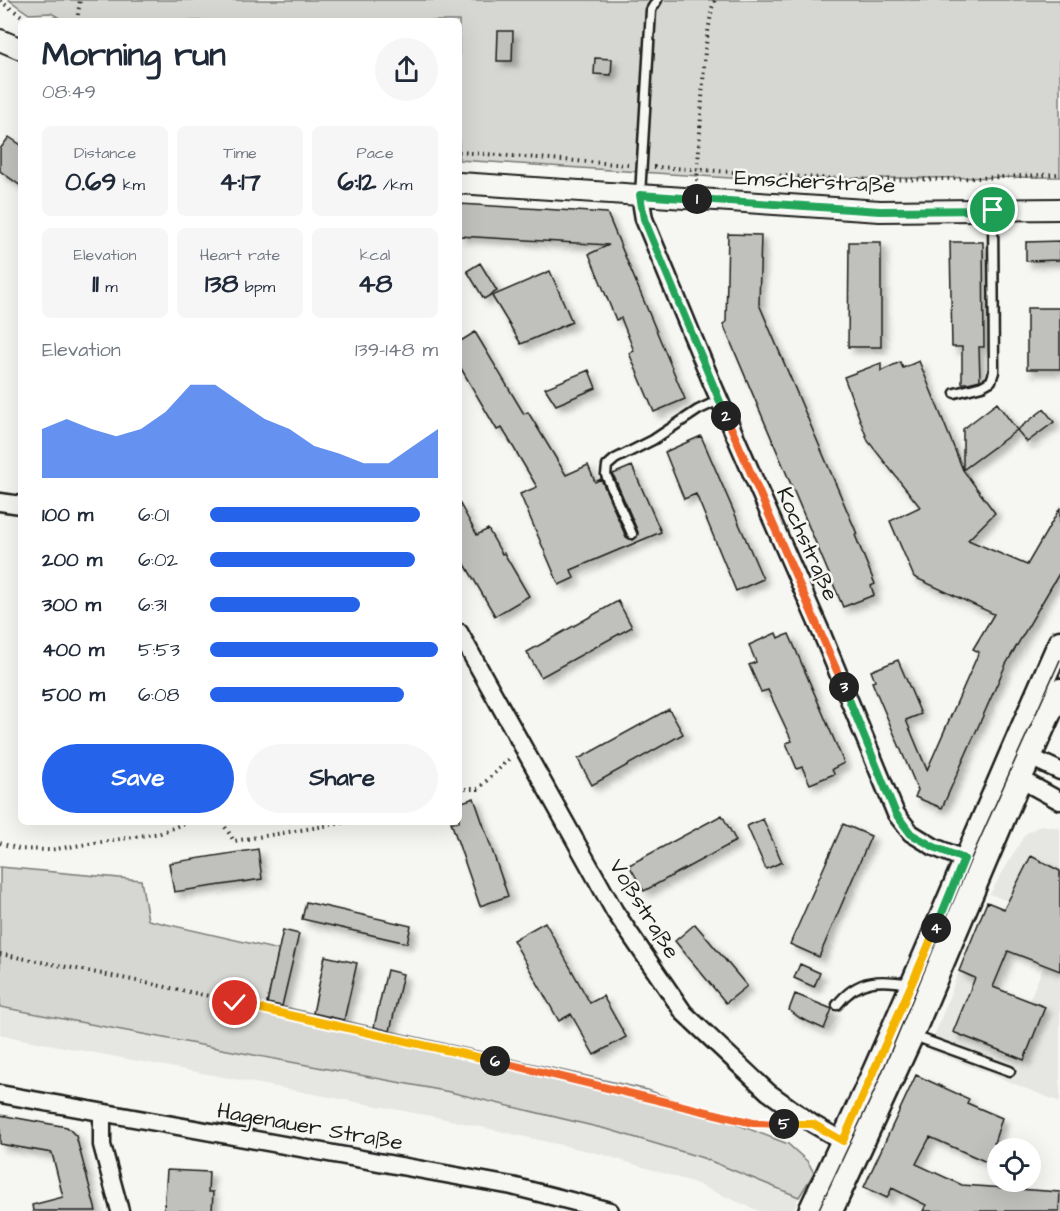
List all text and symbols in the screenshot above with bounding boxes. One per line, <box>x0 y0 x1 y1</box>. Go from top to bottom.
text: Morning run <box>42 32 226 78</box>
button: share <box>375 38 438 101</box>
text: 08:49 <box>42 78 96 106</box>
text: Distance <box>74 142 136 164</box>
text: Time <box>223 142 257 164</box>
text: Pace <box>356 142 394 164</box>
street label: Emscherstraße <box>734 162 896 202</box>
text: 0.69 <box>65 164 116 200</box>
text: 4:17 <box>219 164 261 200</box>
text: 6:12 <box>338 164 376 200</box>
text: km <box>116 174 145 196</box>
text: /km <box>376 174 412 196</box>
pin: 1 <box>682 184 712 214</box>
pin <box>967 184 1018 235</box>
text: 1 <box>696 188 698 210</box>
icon: arrive <box>976 193 1009 226</box>
text: Elevation <box>74 244 136 266</box>
text: Heart rate <box>200 244 280 266</box>
text: kcal <box>360 244 390 266</box>
text: 11 <box>92 266 99 302</box>
text: 138 <box>205 266 238 302</box>
text: 48 <box>358 266 392 302</box>
text: m <box>99 276 118 298</box>
text: bpm <box>238 276 275 298</box>
text: Elevation <box>42 336 121 364</box>
text: 139–148 m <box>355 336 438 364</box>
pin: 2 <box>711 401 741 431</box>
text: 2 <box>721 405 731 427</box>
street label: Kochstraße <box>768 482 846 606</box>
text: 100 m <box>42 501 93 529</box>
text: 6:01 <box>138 501 169 529</box>
text: 200 m <box>42 546 102 574</box>
text: 6:02 <box>138 546 178 574</box>
text: 300 m <box>42 591 101 619</box>
text: 6:31 <box>138 591 167 619</box>
text: 400 m <box>42 636 104 664</box>
text: 5:53 <box>138 636 180 664</box>
pin: 3 <box>829 672 859 702</box>
text: 3 <box>840 676 848 698</box>
text: 500 m <box>42 681 105 709</box>
text: 6:08 <box>138 681 179 709</box>
button: Save <box>42 744 234 813</box>
button: Share <box>246 744 438 813</box>
street label: Voßstraße <box>601 853 687 965</box>
pin: 4 <box>921 913 951 943</box>
text: 4 <box>931 917 941 939</box>
pin <box>209 977 260 1028</box>
icon: check <box>218 986 251 1019</box>
pin: 6 <box>480 1046 510 1076</box>
text: 6 <box>490 1050 500 1072</box>
street label: Hagenauer Straße <box>215 1095 405 1160</box>
pin: 5 <box>769 1109 799 1139</box>
text: 5 <box>778 1113 790 1135</box>
map controls <box>987 1138 1041 1192</box>
button: locate <box>987 1138 1041 1192</box>

